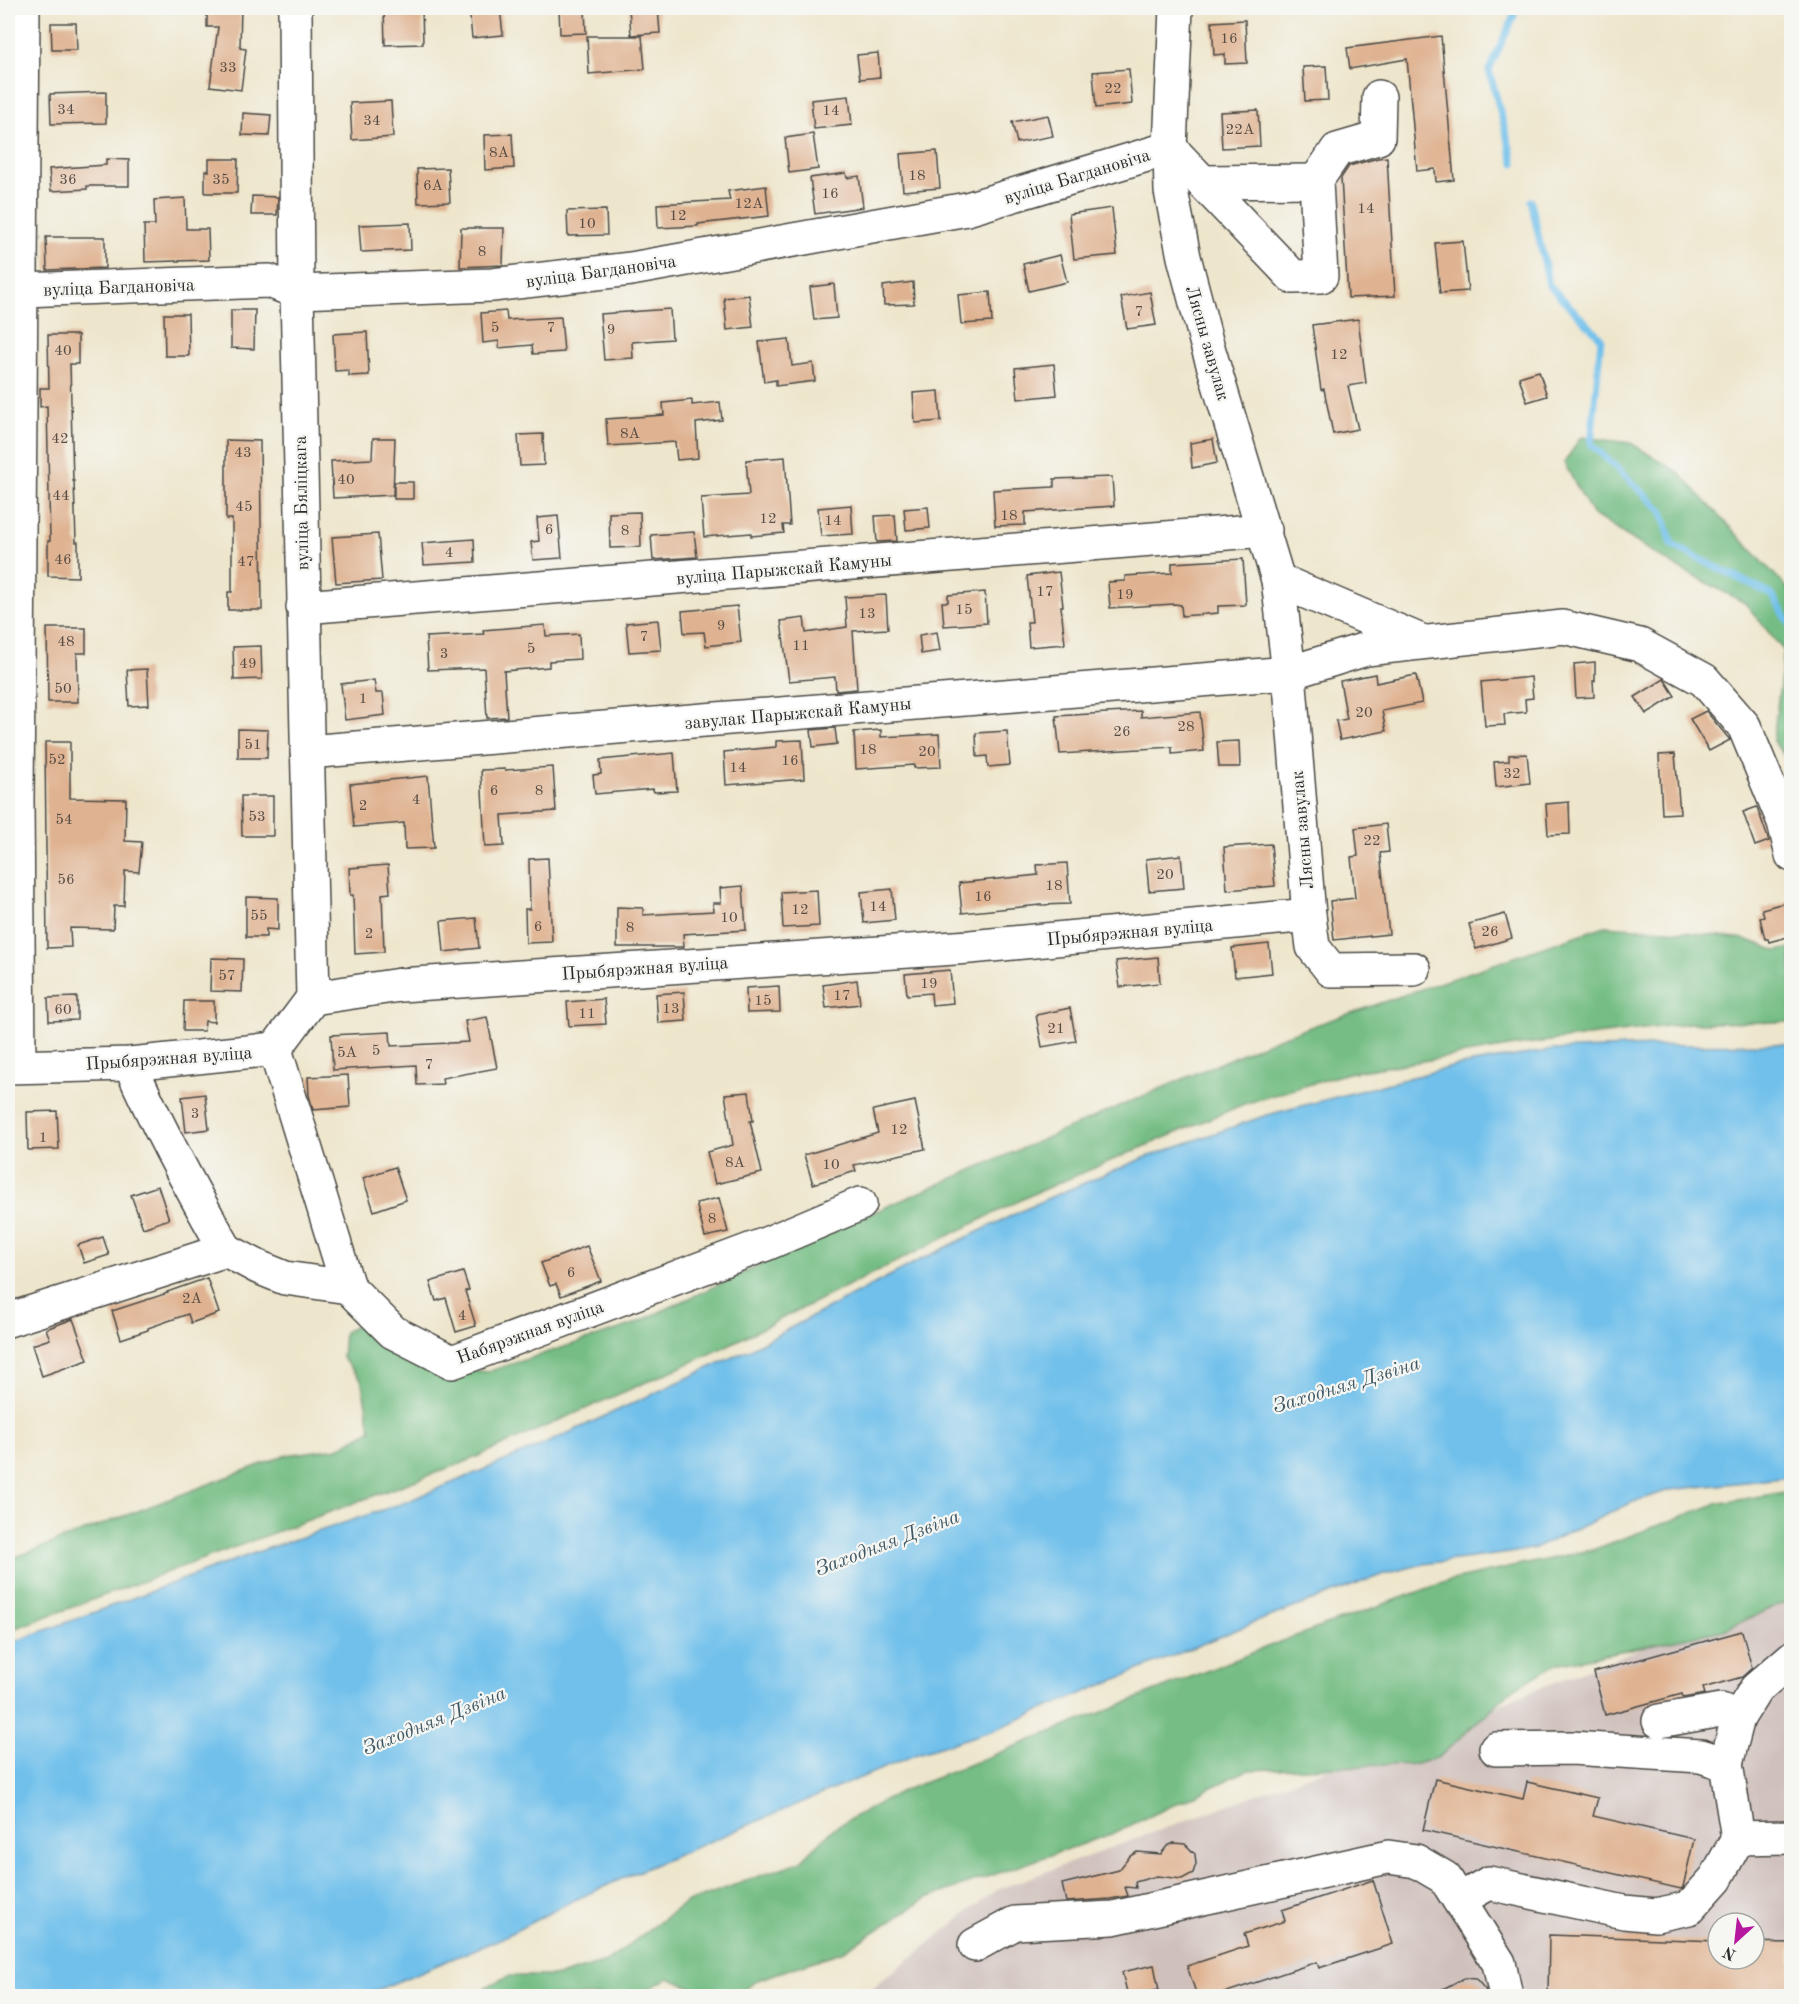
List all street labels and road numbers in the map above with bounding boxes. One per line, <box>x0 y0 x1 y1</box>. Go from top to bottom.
street label: вуліца Багдановіча <box>1002 146 1153 208</box>
street label: вуліца Багдановіча <box>525 253 678 291</box>
street label: вуліца Багдановіча <box>43 276 195 300</box>
street label: Лясны завулак <box>1182 284 1232 403</box>
street label: вуліца Бяліцкага <box>292 435 312 571</box>
street label: вуліца Парыжскай Камуны <box>676 552 893 588</box>
street label: завулак Парыжскай Камуны <box>684 695 912 733</box>
street label: Лясны завулак <box>1289 770 1317 890</box>
street label: Прыбярэжная вуліца <box>1046 917 1214 949</box>
street label: Прыбярэжная вуліца <box>561 954 729 984</box>
street label: Прыбярэжная вуліца <box>85 1044 253 1074</box>
street label: Набярэжная вуліца <box>455 1298 606 1368</box>

